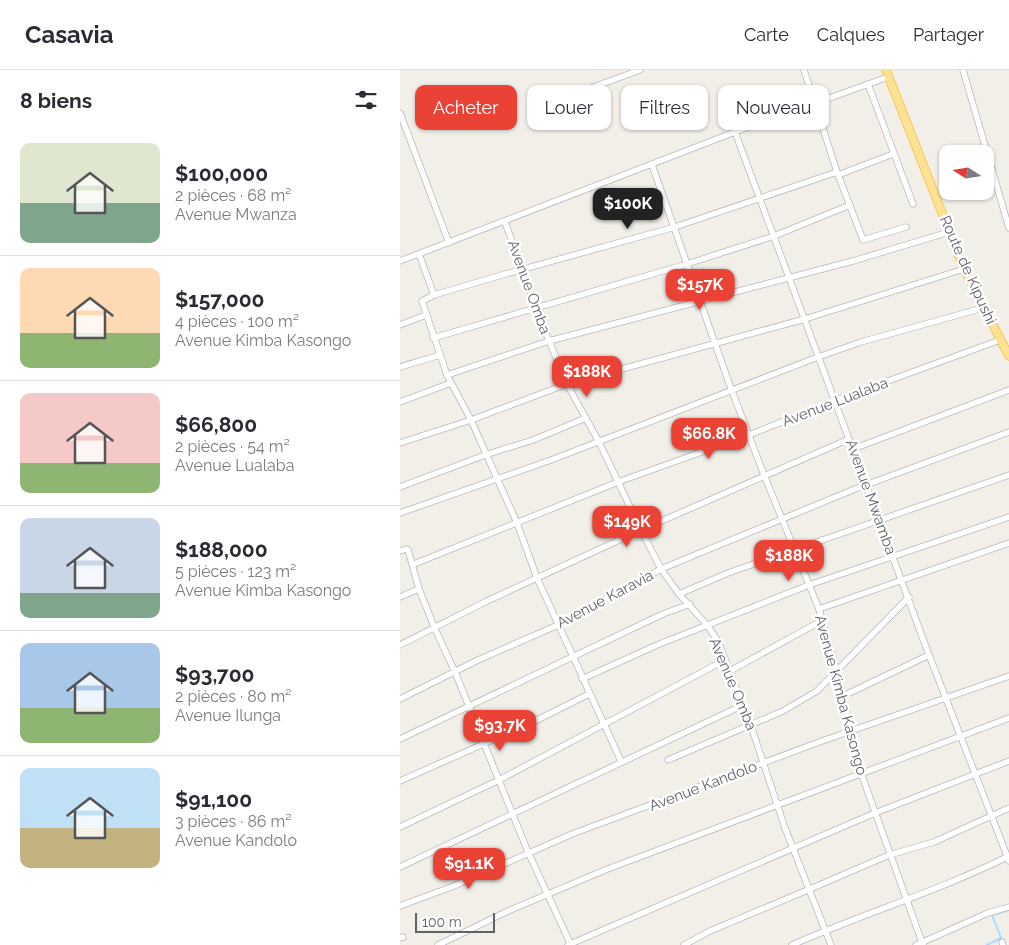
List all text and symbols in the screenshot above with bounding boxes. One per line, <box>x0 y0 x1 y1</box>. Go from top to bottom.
text: Casavia <box>25 20 114 49</box>
text: Carte <box>744 24 789 45</box>
text: Calques <box>817 24 885 45</box>
text: Partager <box>913 24 984 45</box>
chip: Acheter <box>415 85 517 130</box>
chip: Louer <box>527 85 611 130</box>
chip: Filtres <box>621 85 708 130</box>
chip: Nouveau <box>718 85 829 130</box>
icon: filters <box>352 86 380 114</box>
text: 8 biens <box>20 88 92 113</box>
north arrow <box>939 145 994 200</box>
map controls <box>939 145 994 200</box>
text: $100,000 <box>175 161 268 186</box>
icon: home <box>60 163 120 223</box>
text: 2 pièces · 68 m² <box>175 186 291 205</box>
pin: $100K <box>593 188 663 230</box>
text: $100K <box>604 194 652 213</box>
text: Avenue Mwanza <box>175 205 297 224</box>
street label: Route de Kipushi <box>936 213 1000 327</box>
street label: Avenue Omba <box>504 237 554 337</box>
pin: $157K <box>665 268 735 311</box>
text: $157K <box>677 275 723 294</box>
text: $157,000 <box>175 287 265 312</box>
icon: home <box>60 288 120 348</box>
text: 4 pièces · 100 m² <box>175 312 299 331</box>
text: Avenue Kimba Kasongo <box>175 331 351 350</box>
pin: $188K <box>552 356 622 398</box>
text: $188K <box>563 362 611 381</box>
street label: Avenue Lualaba <box>780 374 890 430</box>
text: $66,800 <box>175 412 257 437</box>
icon: home <box>60 413 120 473</box>
pin: $66.8K <box>668 418 750 460</box>
text: $66.8K <box>682 424 736 443</box>
text: 2 pièces · 54 m² <box>175 437 290 456</box>
street label: Avenue Mwamba <box>842 437 900 557</box>
text: Avenue Lualaba <box>175 456 294 475</box>
pin: $149K <box>592 506 662 548</box>
text: $149K <box>603 512 651 531</box>
text: $188,000 <box>175 537 268 562</box>
icon: home <box>60 538 120 598</box>
pin: $188K <box>754 540 824 582</box>
text: $188K <box>765 546 813 565</box>
text: 5 pièces · 123 m² <box>175 562 296 581</box>
street label: Avenue Karavia <box>554 566 656 632</box>
text: Avenue Kimba Kasongo <box>175 581 351 600</box>
street label: Avenue Kimba Kasongo <box>811 613 871 777</box>
street label: Avenue Omba <box>705 635 761 733</box>
text: $93,700 <box>175 662 254 687</box>
icon: home <box>60 663 120 723</box>
text: 2 pièces · 80 m² <box>175 687 291 706</box>
text: Avenue Ilunga <box>175 706 281 725</box>
pin: $93.7K <box>459 710 541 752</box>
text: $93.7K <box>474 716 526 735</box>
street label: Avenue Kandolo <box>646 757 760 815</box>
text: $91,100 <box>175 787 252 812</box>
icon: home <box>60 788 120 848</box>
text: 3 pièces · 86 m² <box>175 812 292 831</box>
text: Avenue Kandolo <box>175 831 297 850</box>
pin: $91.1K <box>428 848 510 890</box>
text: $91.1K <box>444 854 494 873</box>
scale bar <box>415 910 495 933</box>
text: 100 m <box>422 914 462 930</box>

